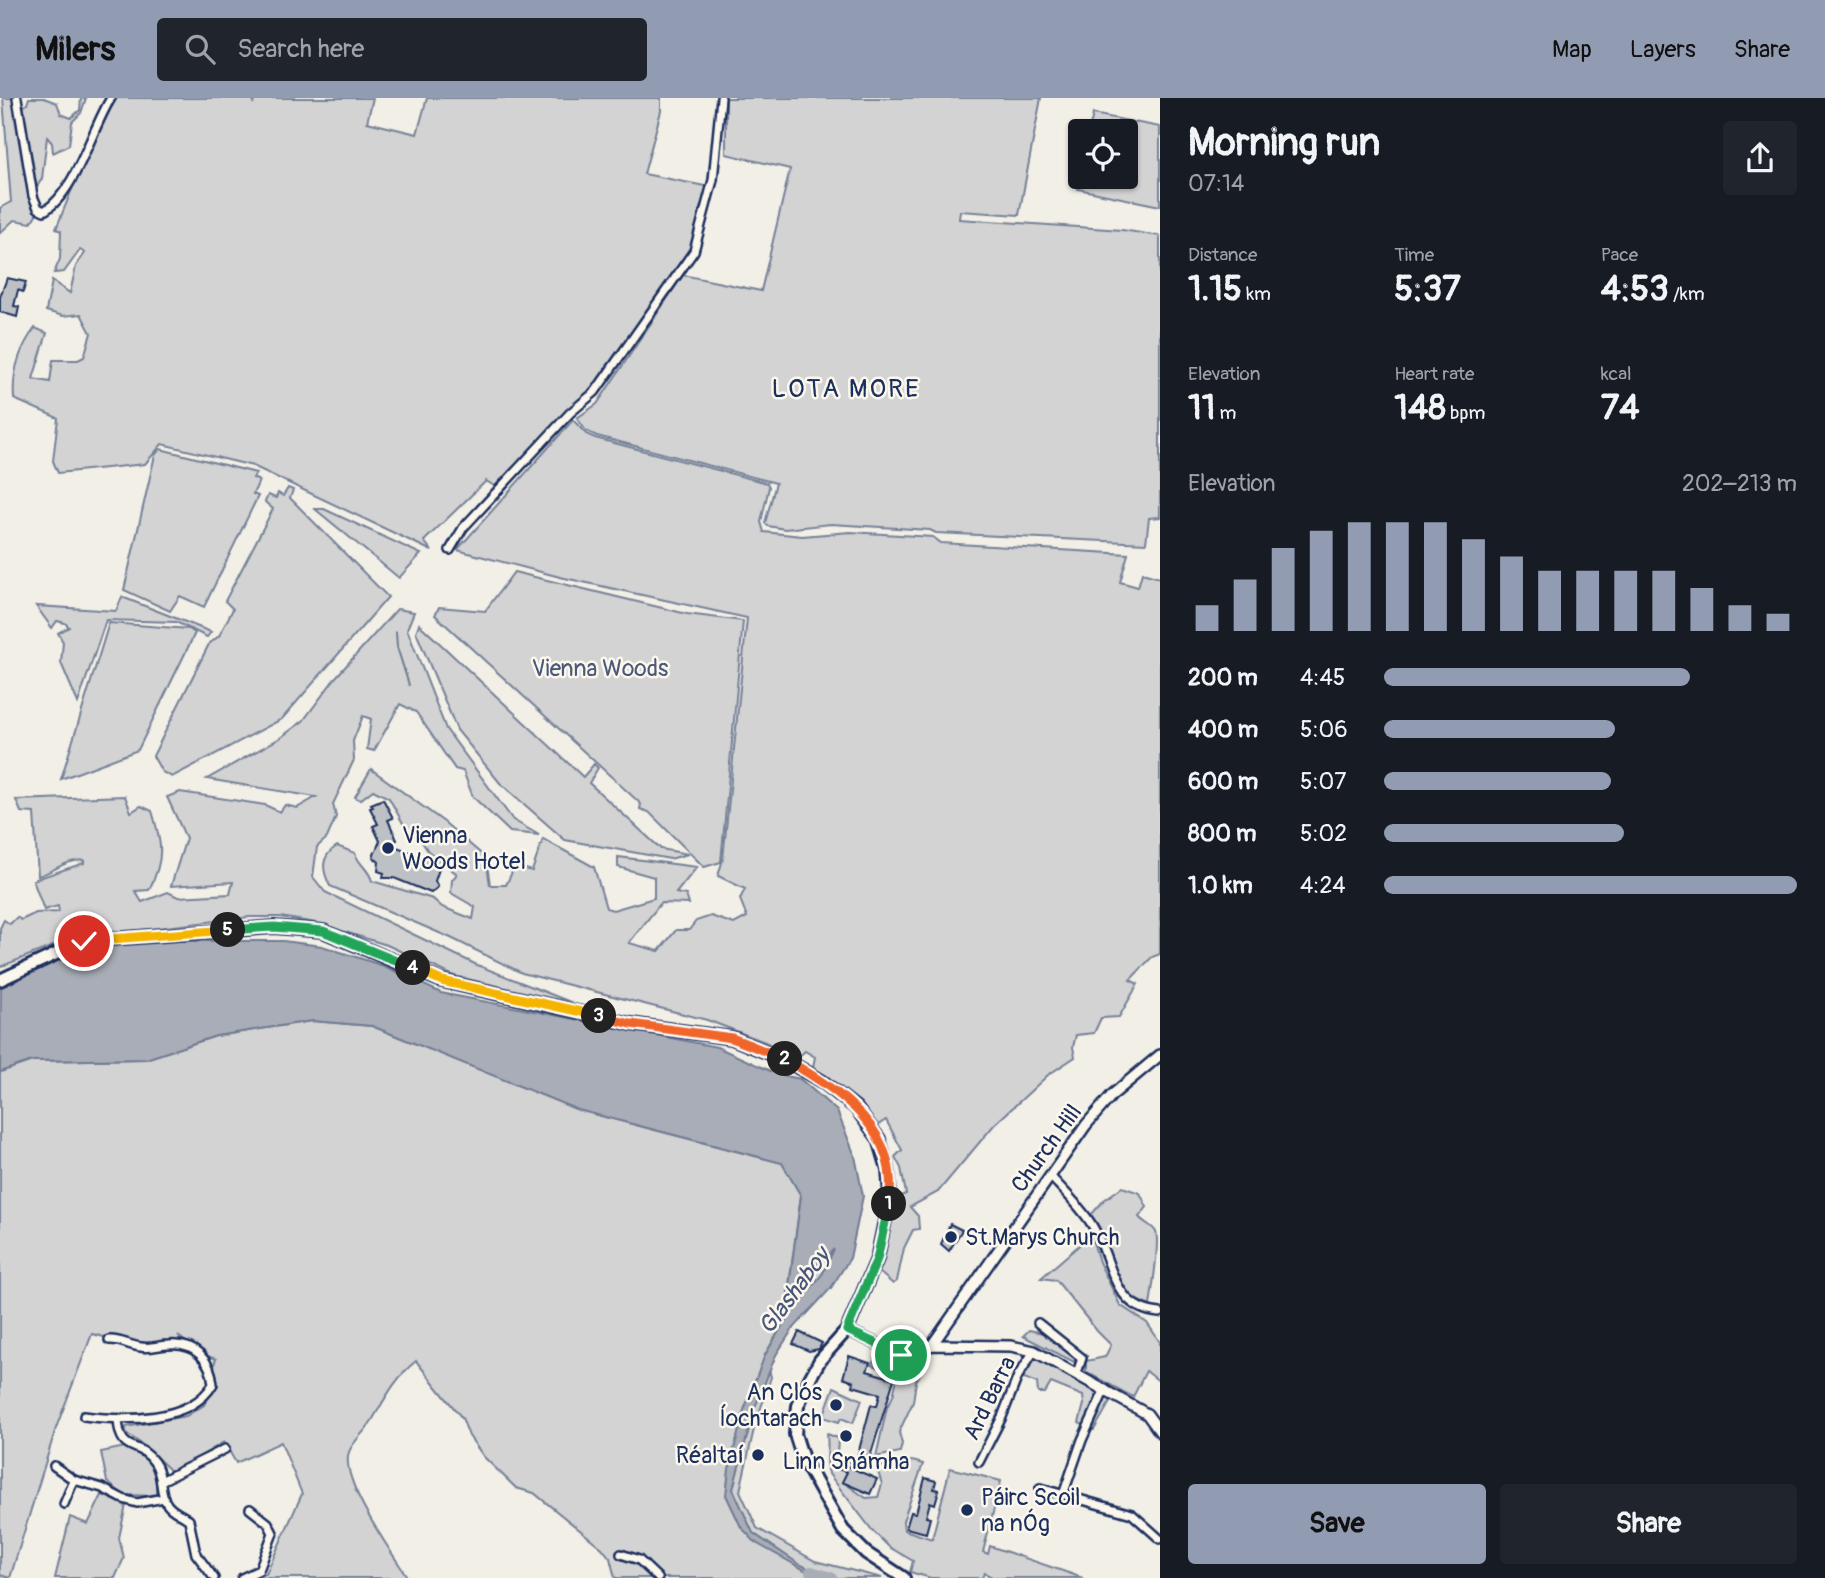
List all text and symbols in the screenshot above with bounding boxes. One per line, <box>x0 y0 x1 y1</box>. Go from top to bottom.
search box <box>157 18 647 81</box>
text: Milers <box>35 29 115 70</box>
icon: search <box>181 30 219 68</box>
text: Search here <box>237 33 364 65</box>
text: Map <box>1552 35 1592 64</box>
text: Layers <box>1630 35 1696 64</box>
text: Share <box>1734 35 1790 64</box>
map controls <box>1068 119 1138 189</box>
button: locate <box>1068 119 1138 189</box>
text: Morning run <box>1188 119 1380 167</box>
button: share <box>1723 121 1797 195</box>
text: 07:14 <box>1188 169 1244 198</box>
text: Distance <box>1188 243 1257 267</box>
text: Time <box>1394 243 1434 267</box>
text: Pace <box>1601 243 1638 267</box>
text: 1.15 <box>1188 267 1242 311</box>
text: 5:37 <box>1394 267 1461 311</box>
text: 4:53 <box>1601 267 1669 311</box>
text: km <box>1242 282 1271 306</box>
text: /km <box>1669 282 1705 306</box>
text: Elevation <box>1188 362 1260 386</box>
text: Heart rate <box>1394 362 1474 386</box>
text: kcal <box>1601 362 1632 386</box>
district label: LOTA MORE <box>771 373 921 405</box>
text: 11 <box>1188 386 1215 430</box>
text: 148 <box>1394 386 1446 430</box>
text: 74 <box>1601 386 1639 430</box>
text: m <box>1215 401 1236 425</box>
text: bpm <box>1446 401 1485 425</box>
text: Elevation <box>1188 469 1276 498</box>
text: 202–213 m <box>1682 469 1797 498</box>
park label: Vienna Woods <box>532 654 668 683</box>
text: 200 m <box>1188 663 1258 692</box>
text: 4:45 <box>1300 663 1345 692</box>
text: 400 m <box>1188 715 1258 744</box>
text: 5:06 <box>1300 715 1348 744</box>
text: 600 m <box>1188 767 1258 796</box>
text: 5:07 <box>1300 767 1346 796</box>
text: 800 m <box>1188 819 1256 848</box>
text: 5:02 <box>1300 819 1347 848</box>
place label: Vienna Woods Hotel <box>402 821 526 876</box>
marker: Vienna Woods Hotel <box>380 840 396 856</box>
text: 1.0 km <box>1188 871 1253 900</box>
text: 4:24 <box>1300 871 1346 900</box>
pin <box>54 911 114 971</box>
pin: 5 <box>210 912 246 948</box>
text: 5 <box>222 917 233 941</box>
icon: check <box>65 922 103 960</box>
pin: 4 <box>396 950 430 986</box>
text: 4 <box>407 955 418 979</box>
pin: 3 <box>582 998 616 1034</box>
text: 3 <box>593 1003 604 1027</box>
pin: 2 <box>768 1042 802 1076</box>
text: 2 <box>779 1046 790 1070</box>
street label: Church Hill <box>1005 1099 1088 1198</box>
pin: 1 <box>872 1186 906 1222</box>
text: 1 <box>885 1191 892 1215</box>
place label: St.Marys Church <box>965 1223 1120 1252</box>
marker: St.Marys Church <box>943 1229 959 1245</box>
water label: Glashaboy <box>753 1240 838 1340</box>
pin <box>871 1325 931 1385</box>
icon: arrive <box>882 1336 920 1374</box>
street label: Ard Barra <box>957 1352 1022 1445</box>
place label: An Clós Íochtarach <box>719 1378 822 1433</box>
marker: An Clós Íochtarach <box>828 1397 844 1413</box>
marker: Linn Snámha <box>838 1428 854 1444</box>
place label: Réaltaí <box>676 1441 744 1470</box>
marker: Réaltaí <box>750 1447 766 1463</box>
place label: Linn Snámha <box>783 1447 909 1476</box>
place label: Páirc Scoil na nÓg <box>981 1483 1080 1538</box>
button: Save <box>1188 1484 1486 1564</box>
button: Share <box>1500 1484 1797 1564</box>
marker: Páirc Scoil na nÓg <box>959 1502 975 1518</box>

